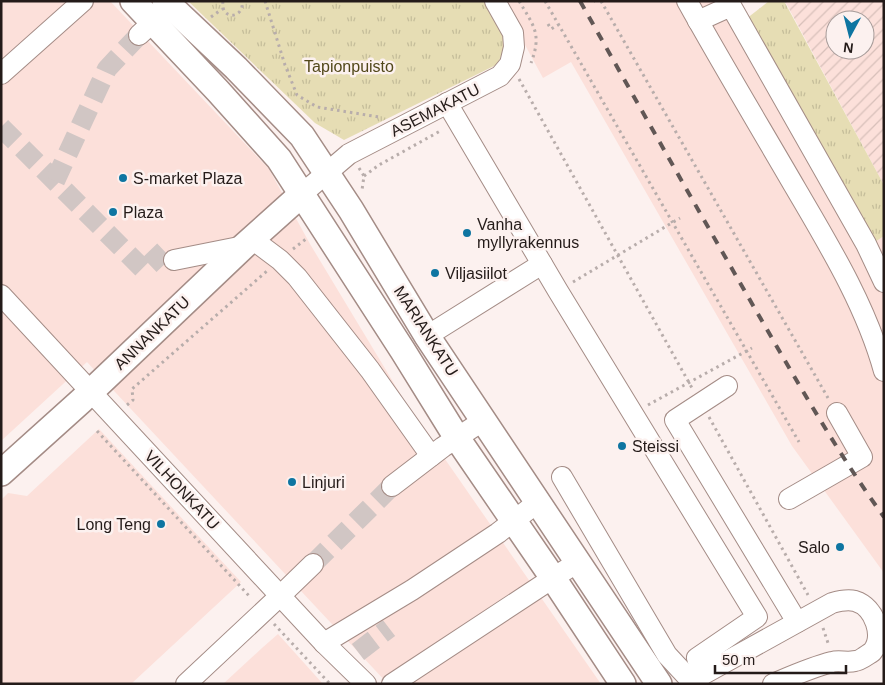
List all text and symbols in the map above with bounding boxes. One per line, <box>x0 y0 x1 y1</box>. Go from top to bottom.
north arrow <box>825 10 875 60</box>
text: N <box>842 39 854 56</box>
park label: Tapionpuisto <box>304 58 394 75</box>
street label: ASEMAKATU <box>388 80 482 140</box>
place label: S-market Plaza <box>133 170 242 187</box>
marker: S-market Plaza <box>117 172 129 184</box>
place label: Plaza <box>123 204 163 221</box>
marker: Plaza <box>107 206 119 218</box>
place label: Vanha myllyrakennus <box>477 216 579 251</box>
marker: Vanha myllyrakennus <box>461 227 473 239</box>
place label: Viljasiilot <box>445 265 508 282</box>
marker: Viljasiilot <box>429 267 441 279</box>
street label: MARIANKATU <box>391 283 461 379</box>
street label: ANNANKATU <box>111 293 193 373</box>
place label: Steissi <box>632 438 679 455</box>
marker: Steissi <box>616 440 628 452</box>
street label: VILHONKATU <box>141 447 223 533</box>
place label: Linjuri <box>302 474 345 491</box>
marker: Linjuri <box>286 476 298 488</box>
place label: Long Teng <box>77 516 151 533</box>
marker: Long Teng <box>155 518 167 530</box>
place label: Salo <box>798 539 830 556</box>
marker: Salo <box>834 541 846 553</box>
scale bar <box>715 642 846 674</box>
text: 50 m <box>722 651 755 668</box>

